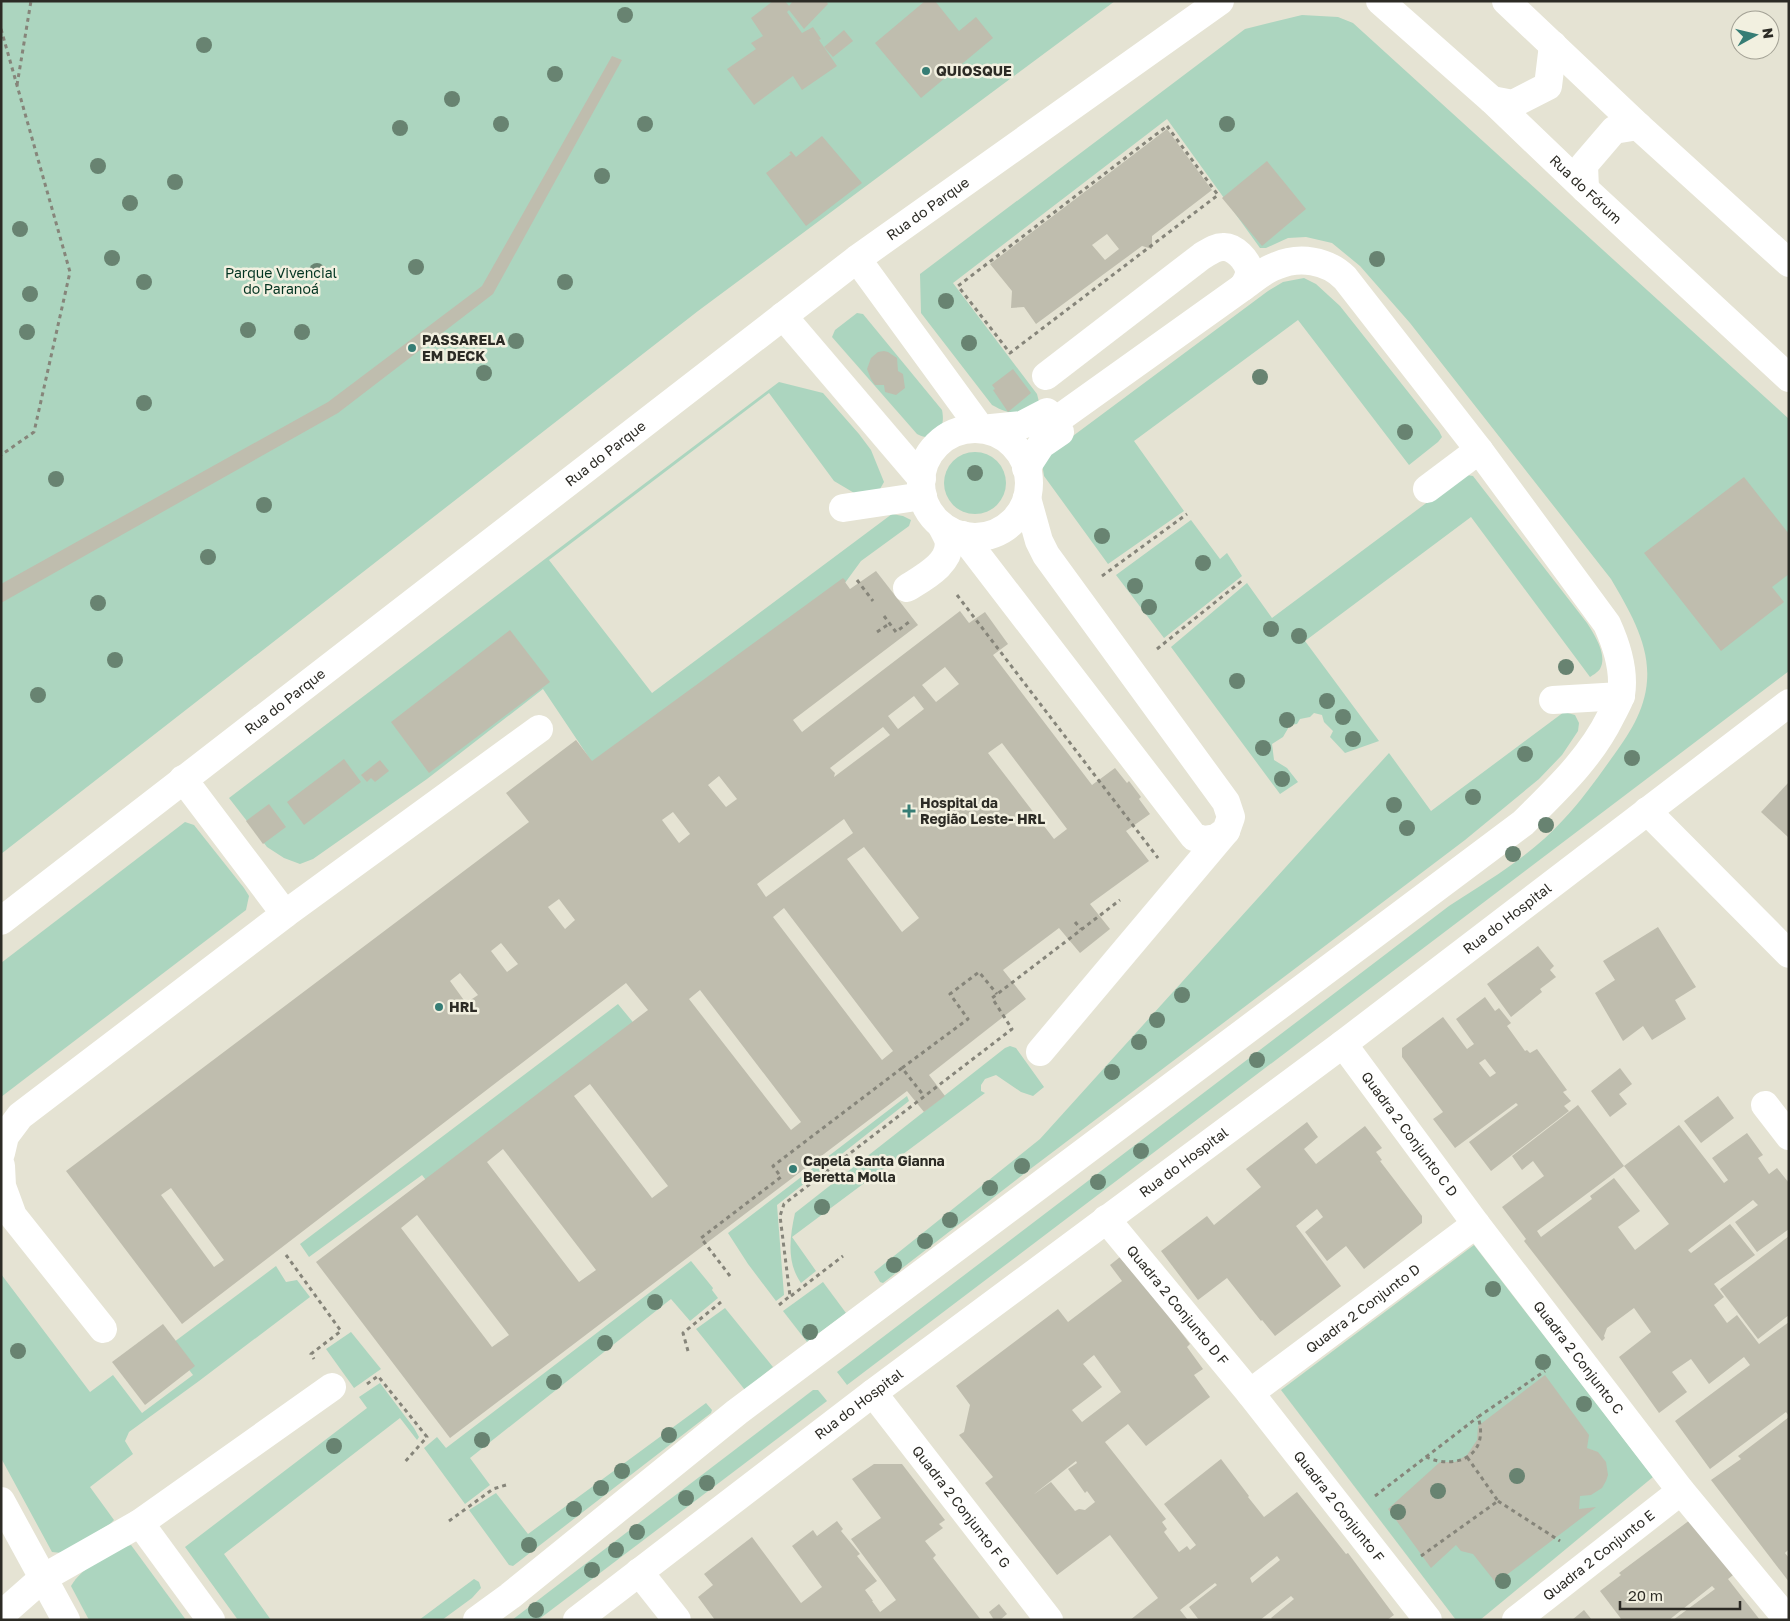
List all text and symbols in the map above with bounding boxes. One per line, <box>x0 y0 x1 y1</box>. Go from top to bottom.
north arrow <box>1730 10 1780 60</box>
text: N <box>1759 27 1778 40</box>
place label: QUIOSQUE <box>936 62 1012 79</box>
marker: QUIOSQUE <box>920 65 932 77</box>
street label: Rua do Fórum <box>1547 151 1626 227</box>
street label: Rua do Parque <box>883 173 972 243</box>
park label: Parque Vivencial do Paranoá <box>225 264 337 297</box>
place label: PASSARELA EM DECK <box>422 331 506 364</box>
marker: PASSARELA EM DECK <box>406 342 418 354</box>
street label: Rua do Parque <box>561 417 649 490</box>
street label: Rua do Parque <box>241 665 328 737</box>
place label: Hospital da Região Leste- HRL <box>920 794 1045 827</box>
marker: Hospital da Região Leste- HRL <box>902 804 916 818</box>
street label: Rua do Hospital <box>1459 879 1554 957</box>
place label: HRL <box>449 998 477 1015</box>
marker: HRL <box>433 1001 445 1013</box>
street label: Quadra 2 Conjunto C D <box>1358 1068 1462 1200</box>
street label: Rua do Hospital <box>1136 1123 1231 1200</box>
place label: Capela Santa Gianna Beretta Molla <box>803 1152 945 1185</box>
marker: Capela Santa Gianna Beretta Molla <box>787 1163 799 1175</box>
street label: Quadra 2 Conjunto D F <box>1123 1242 1232 1368</box>
street label: Quadra 2 Conjunto D <box>1302 1260 1423 1356</box>
street label: Quadra 2 Conjunto C <box>1530 1297 1628 1417</box>
street label: Rua do Hospital <box>811 1365 906 1443</box>
street label: Quadra 2 Conjunto F G <box>909 1442 1014 1571</box>
street label: Quadra 2 Conjunto F <box>1290 1447 1388 1565</box>
street label: Quadra 2 Conjunto E <box>1539 1506 1658 1604</box>
scale bar <box>1620 1578 1740 1610</box>
text: 20 m <box>1628 1586 1663 1604</box>

